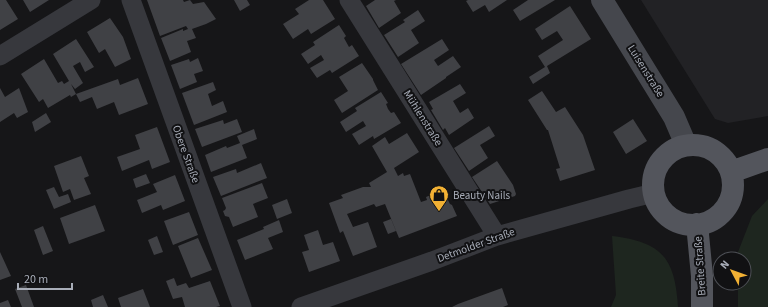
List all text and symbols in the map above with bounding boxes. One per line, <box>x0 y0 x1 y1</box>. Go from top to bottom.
street label: Luisenstraße <box>624 42 668 100</box>
street label: Mühlenstraße <box>400 87 446 149</box>
street label: Obere Straße <box>169 123 204 185</box>
shop icon: Beauty Nails <box>428 184 450 212</box>
place label: Beauty Nails <box>453 188 511 203</box>
street label: Detmolder Straße <box>435 224 517 266</box>
street label: Breite Straße <box>690 235 710 296</box>
north arrow <box>712 251 752 291</box>
text: N <box>717 257 733 272</box>
scale bar <box>18 265 72 291</box>
text: 20 m <box>24 271 48 288</box>

